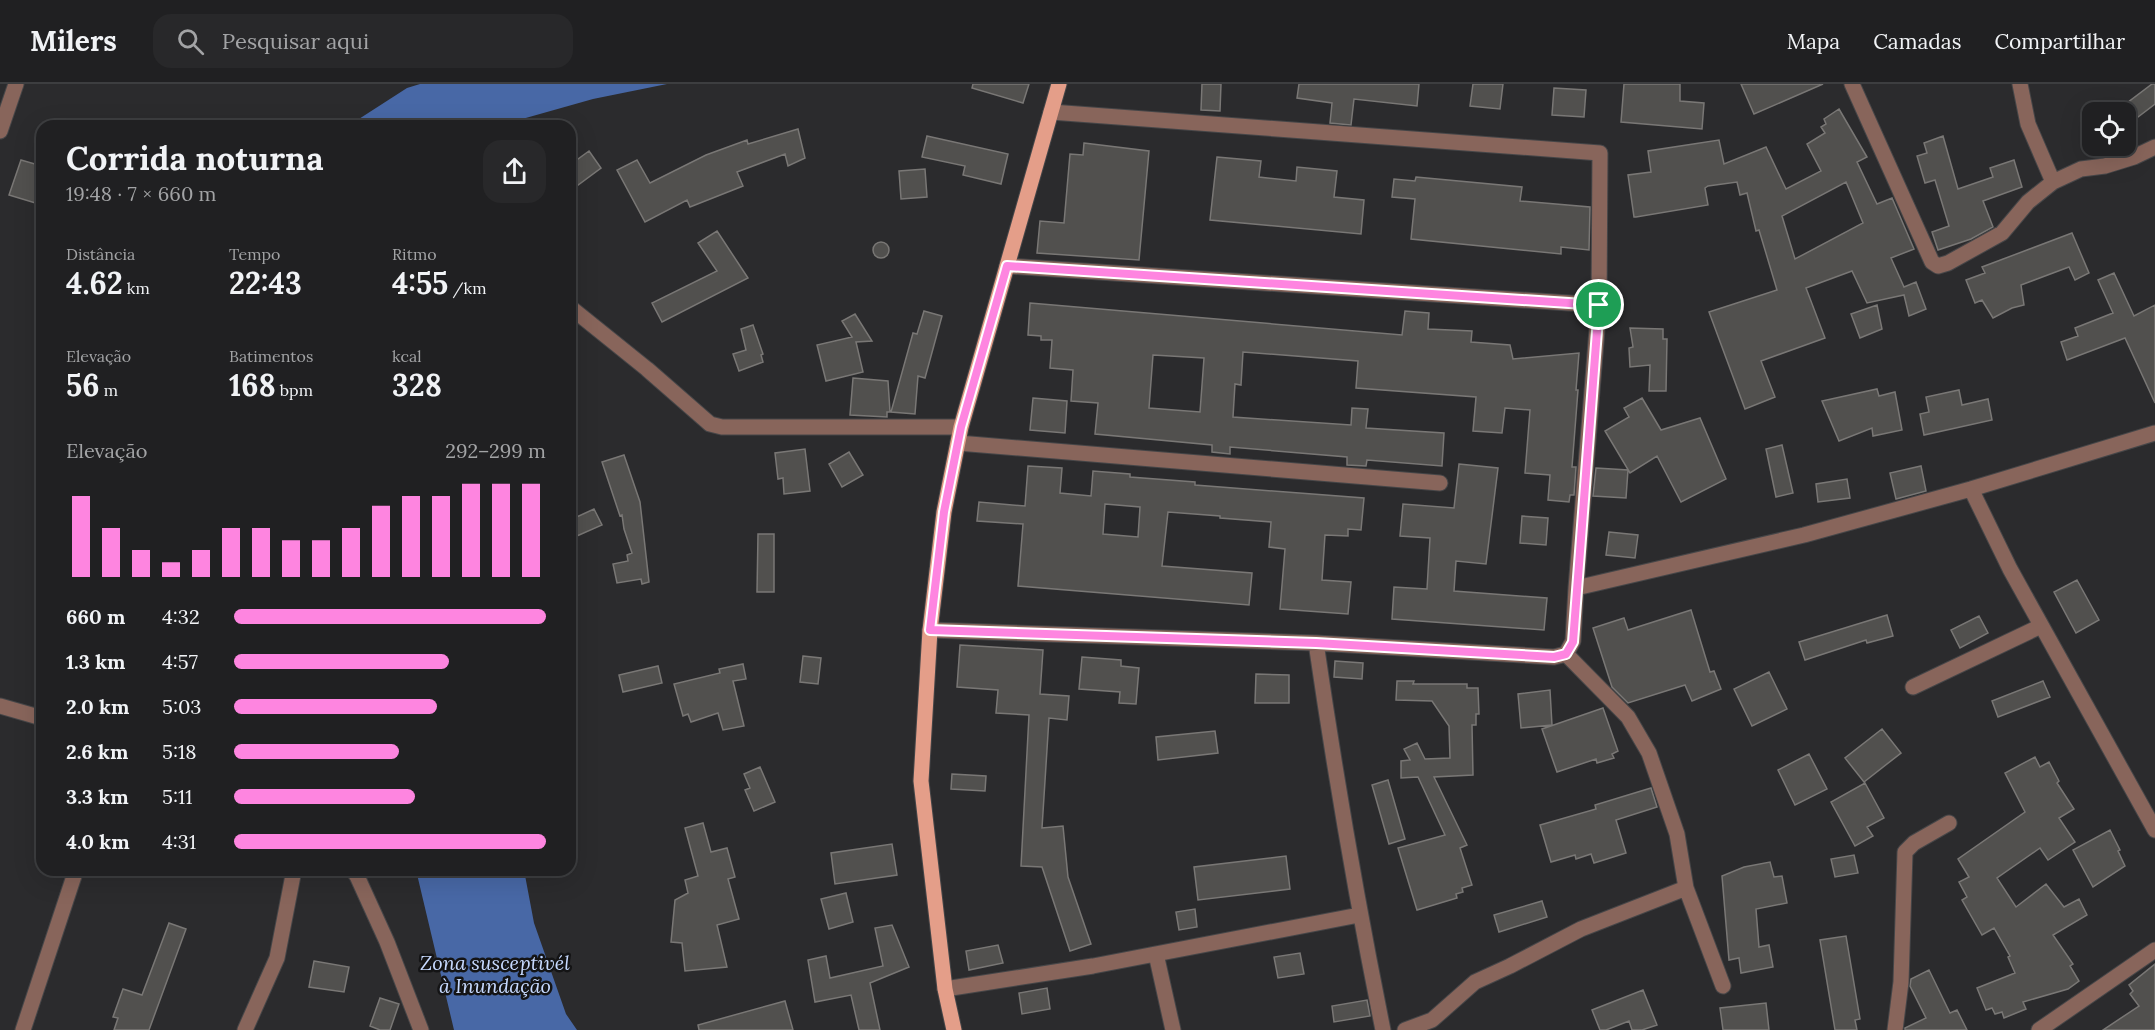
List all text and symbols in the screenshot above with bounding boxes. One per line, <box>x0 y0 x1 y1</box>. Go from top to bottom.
search box <box>153 14 573 68</box>
text: Milers <box>30 23 117 59</box>
icon: search <box>174 25 207 58</box>
text: Pesquisar aqui <box>222 27 369 55</box>
text: Mapa <box>1787 28 1840 55</box>
text: Camadas <box>1873 28 1961 55</box>
text: Compartilhar <box>1994 28 2125 55</box>
map controls <box>2082 102 2136 156</box>
button: locate <box>2082 102 2136 156</box>
text: Corrida noturna <box>66 137 323 179</box>
button: share <box>483 140 546 203</box>
text: 19:48 · 7 × 660 m <box>66 181 216 206</box>
text: Distância <box>66 244 135 264</box>
text: Tempo <box>229 244 280 264</box>
text: Ritmo <box>392 244 437 264</box>
text: 4.62 <box>66 264 123 302</box>
text: 22:43 <box>229 264 302 302</box>
text: 4:55 <box>392 264 448 302</box>
text: km <box>123 278 150 298</box>
text: /km <box>448 278 486 298</box>
pin <box>1573 279 1624 330</box>
icon: arrive <box>1582 288 1615 321</box>
text: Elevação <box>66 346 131 366</box>
text: Batimentos <box>229 346 313 366</box>
text: kcal <box>392 346 422 366</box>
text: 56 <box>66 366 99 404</box>
text: 168 <box>229 366 276 404</box>
text: 328 <box>392 366 442 404</box>
text: m <box>99 380 118 400</box>
text: bpm <box>276 380 313 400</box>
text: Elevação <box>66 438 147 463</box>
text: 292–299 m <box>445 438 546 463</box>
text: 660 m <box>66 604 125 629</box>
text: 4:32 <box>162 604 200 629</box>
text: 1.3 km <box>66 649 126 674</box>
text: 4:57 <box>162 649 198 674</box>
text: 2.0 km <box>66 694 129 719</box>
text: 5:03 <box>162 694 201 719</box>
text: 2.6 km <box>66 739 128 764</box>
text: 5:18 <box>162 739 196 764</box>
text: 3.3 km <box>66 784 129 809</box>
text: 5:11 <box>162 784 192 809</box>
text: 4.0 km <box>66 829 130 854</box>
text: 4:31 <box>162 829 196 854</box>
water label: Zona susceptivél à Inundação <box>420 950 570 998</box>

